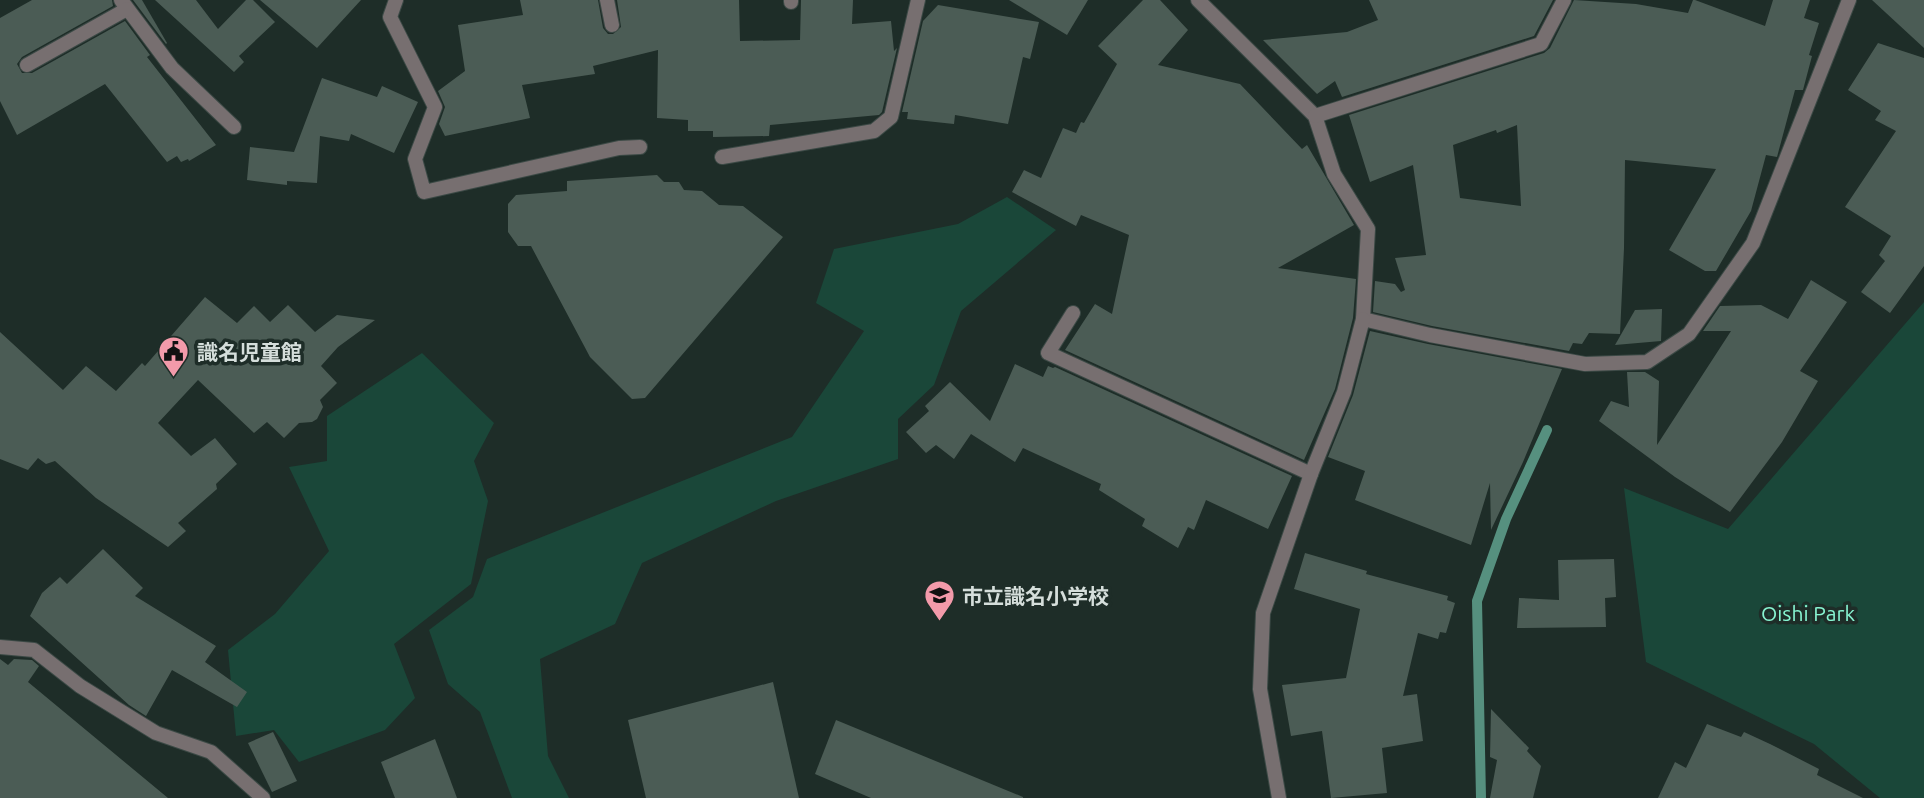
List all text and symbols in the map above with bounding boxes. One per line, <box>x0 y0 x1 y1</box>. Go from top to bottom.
public building icon: 識名児童館 <box>157 335 191 379</box>
place label: 識名児童館 <box>197 340 302 364</box>
school or university icon: 市立識名小学校 <box>922 579 956 623</box>
place label: 市立識名小学校 <box>962 584 1109 608</box>
park label: Oishi Park <box>1761 601 1855 625</box>

